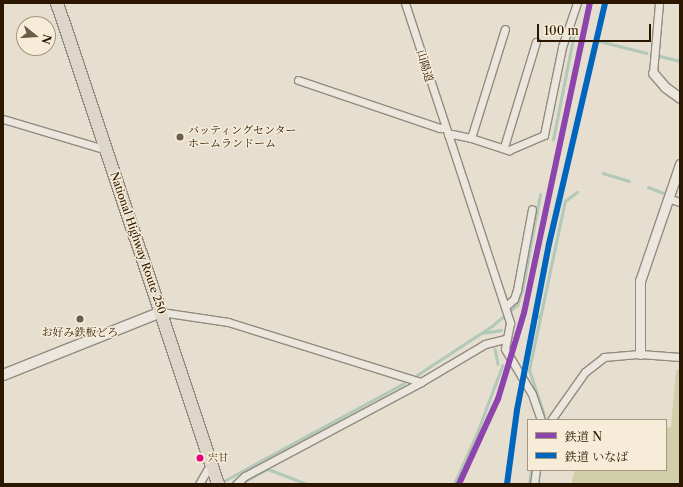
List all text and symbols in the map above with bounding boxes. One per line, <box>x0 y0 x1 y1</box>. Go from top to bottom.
north arrow <box>16 16 56 56</box>
scale bar <box>539 16 653 42</box>
text: 100 m <box>544 23 579 38</box>
text: N <box>38 33 55 46</box>
street label: 山陽道 <box>414 48 436 84</box>
place label: バッティングセンター ホームランドーム <box>188 124 298 150</box>
marker: バッティングセンター ホームランドーム <box>175 132 185 142</box>
street label: National Highway Route 250 <box>107 170 169 316</box>
marker: お好み鉄板どろ <box>75 314 85 324</box>
place label: お好み鉄板どろ <box>42 325 118 339</box>
legend <box>527 419 667 471</box>
text: 鉄道 N <box>565 429 602 444</box>
text: 鉄道 いなば <box>565 449 628 464</box>
place label: 宍甘 <box>208 452 228 464</box>
marker: 宍甘 <box>195 453 205 463</box>

